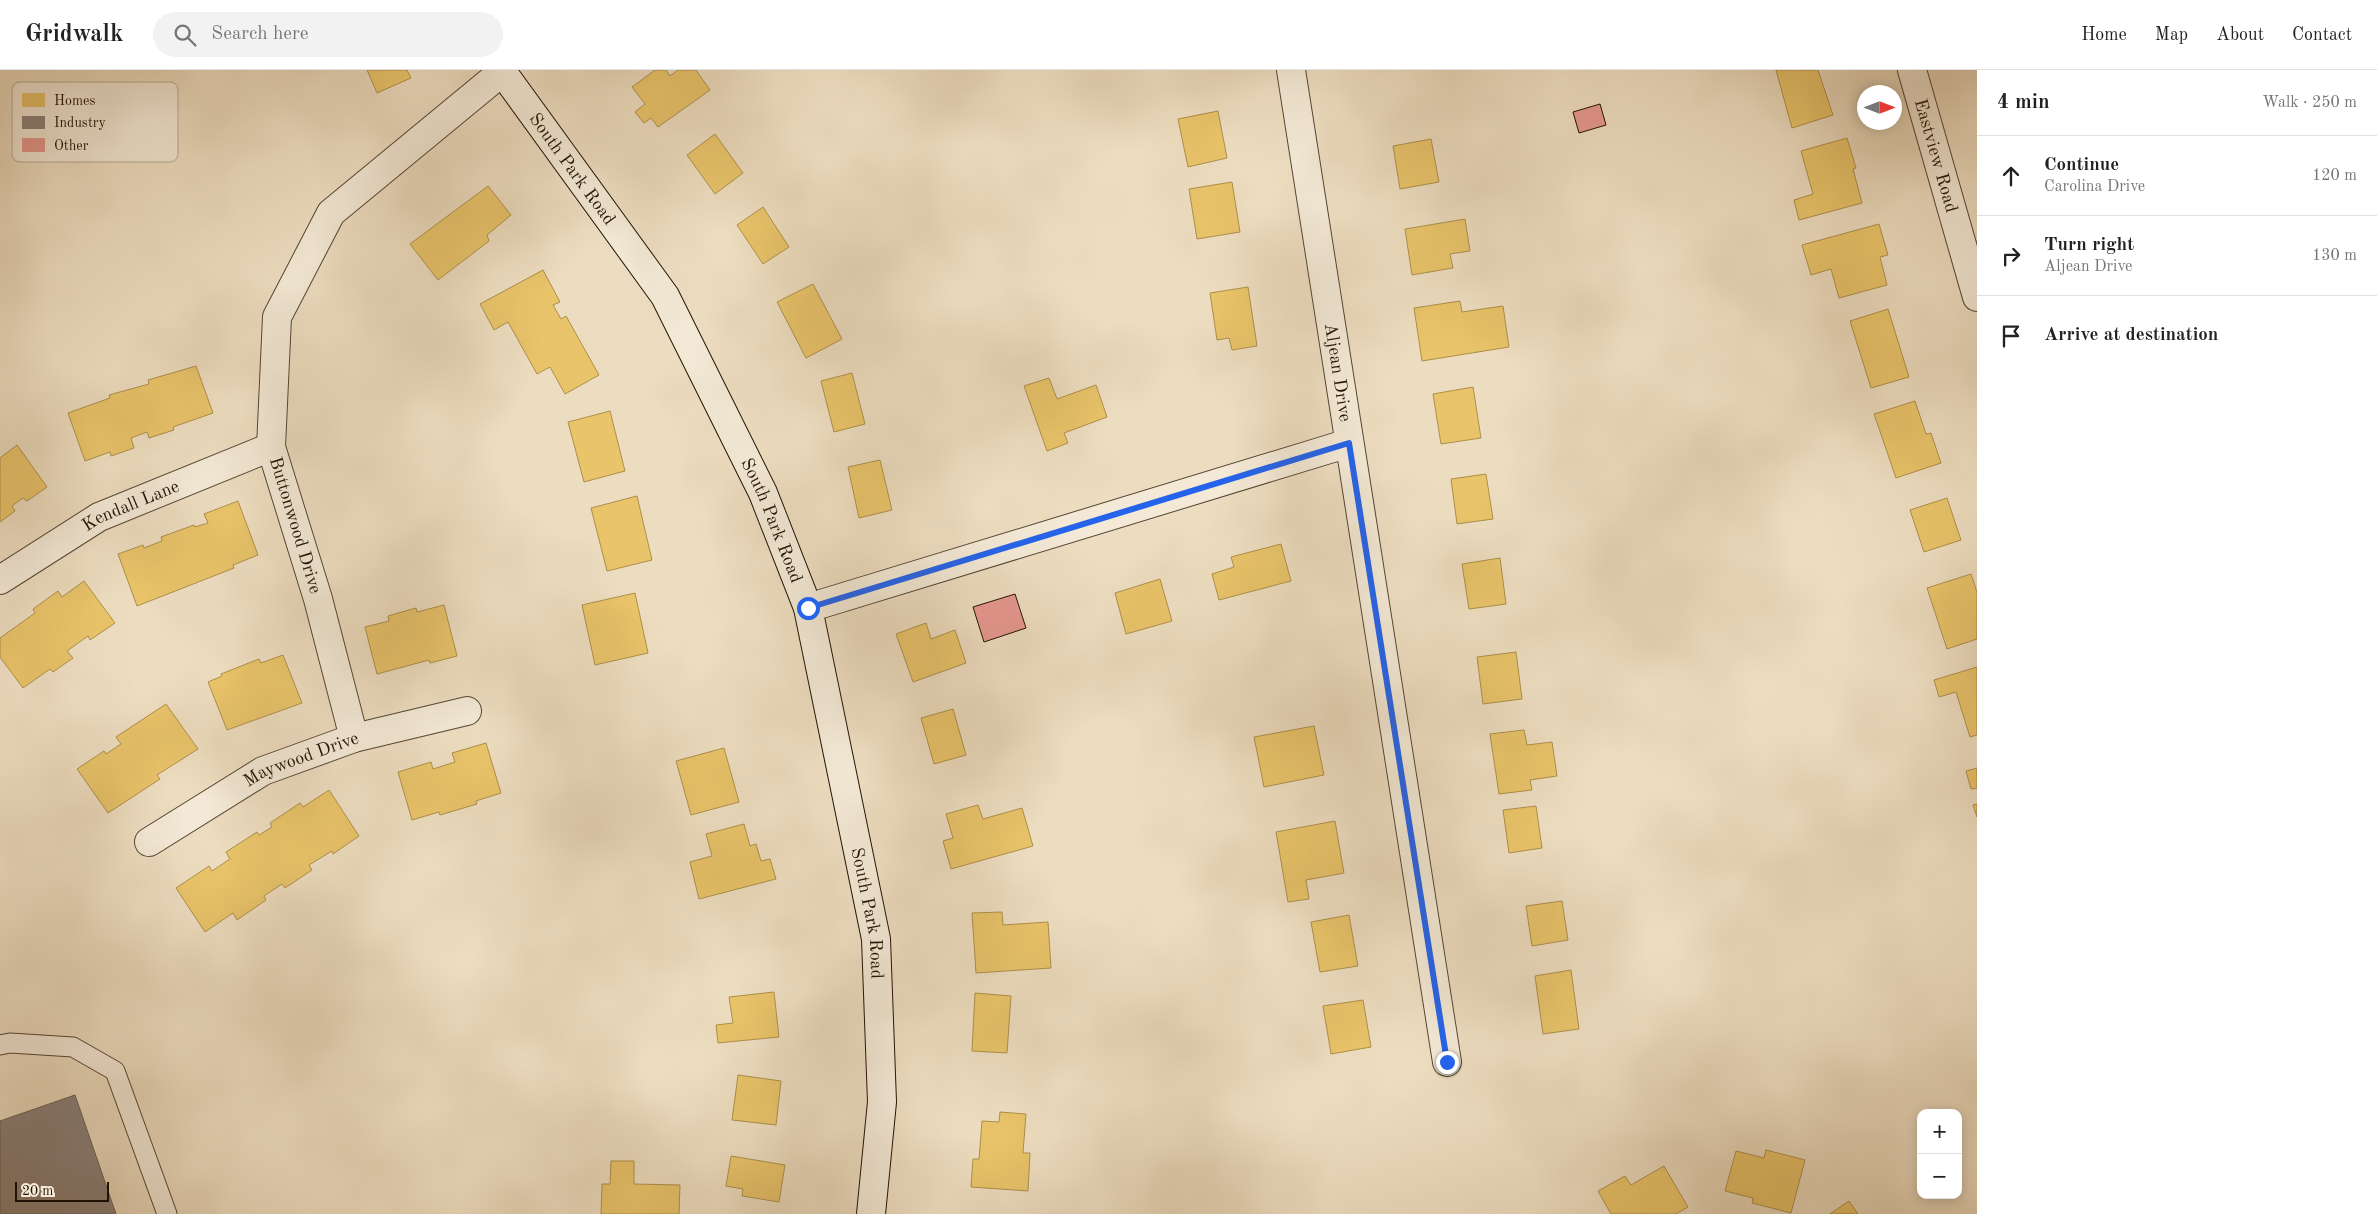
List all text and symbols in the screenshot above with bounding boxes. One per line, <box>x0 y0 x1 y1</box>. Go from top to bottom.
search box <box>153 12 503 57</box>
icon: search <box>171 21 199 49</box>
text: Gridwalk <box>25 23 123 47</box>
text: Search here <box>211 25 309 44</box>
text: Home <box>2081 26 2127 44</box>
text: Map <box>2155 26 2188 44</box>
text: About <box>2216 26 2264 44</box>
text: Contact <box>2292 26 2352 44</box>
legend <box>12 82 178 162</box>
north arrow <box>1857 85 1902 130</box>
text: 4 min <box>1997 92 2050 113</box>
text: Homes <box>54 94 96 108</box>
text: Walk · 250 m <box>2262 95 2357 111</box>
street label: Eastview Road <box>1911 97 1960 215</box>
street label: South Park Road <box>525 110 618 229</box>
text: Industry <box>54 116 107 130</box>
text: Other <box>54 139 89 153</box>
text: Continue <box>2044 156 2119 175</box>
icon: ahead <box>1997 162 2025 190</box>
text: 120 m <box>2312 168 2357 184</box>
text: Carolina Drive <box>2044 179 2145 195</box>
text: Turn right <box>2044 236 2134 255</box>
icon: right <box>1997 242 2025 270</box>
text: 130 m <box>2312 248 2357 264</box>
text: Aljean Drive <box>2044 259 2132 275</box>
street label: Aljean Drive <box>1321 322 1354 423</box>
icon: arrive <box>1997 322 2025 350</box>
text: Arrive at destination <box>2044 326 2218 345</box>
street label: Buttonwood Drive <box>266 455 324 596</box>
street label: South Park Road <box>737 456 805 585</box>
street label: Kendall Lane <box>79 477 182 535</box>
route start <box>797 597 820 620</box>
street label: Maywood Drive <box>241 729 361 791</box>
street label: South Park Road <box>847 846 885 979</box>
route end <box>1436 1051 1459 1074</box>
map controls <box>1917 1109 1962 1199</box>
button: + <box>1917 1109 1962 1154</box>
button: − <box>1917 1154 1962 1199</box>
scale bar <box>15 1179 109 1202</box>
text: 20 m <box>22 1184 53 1198</box>

